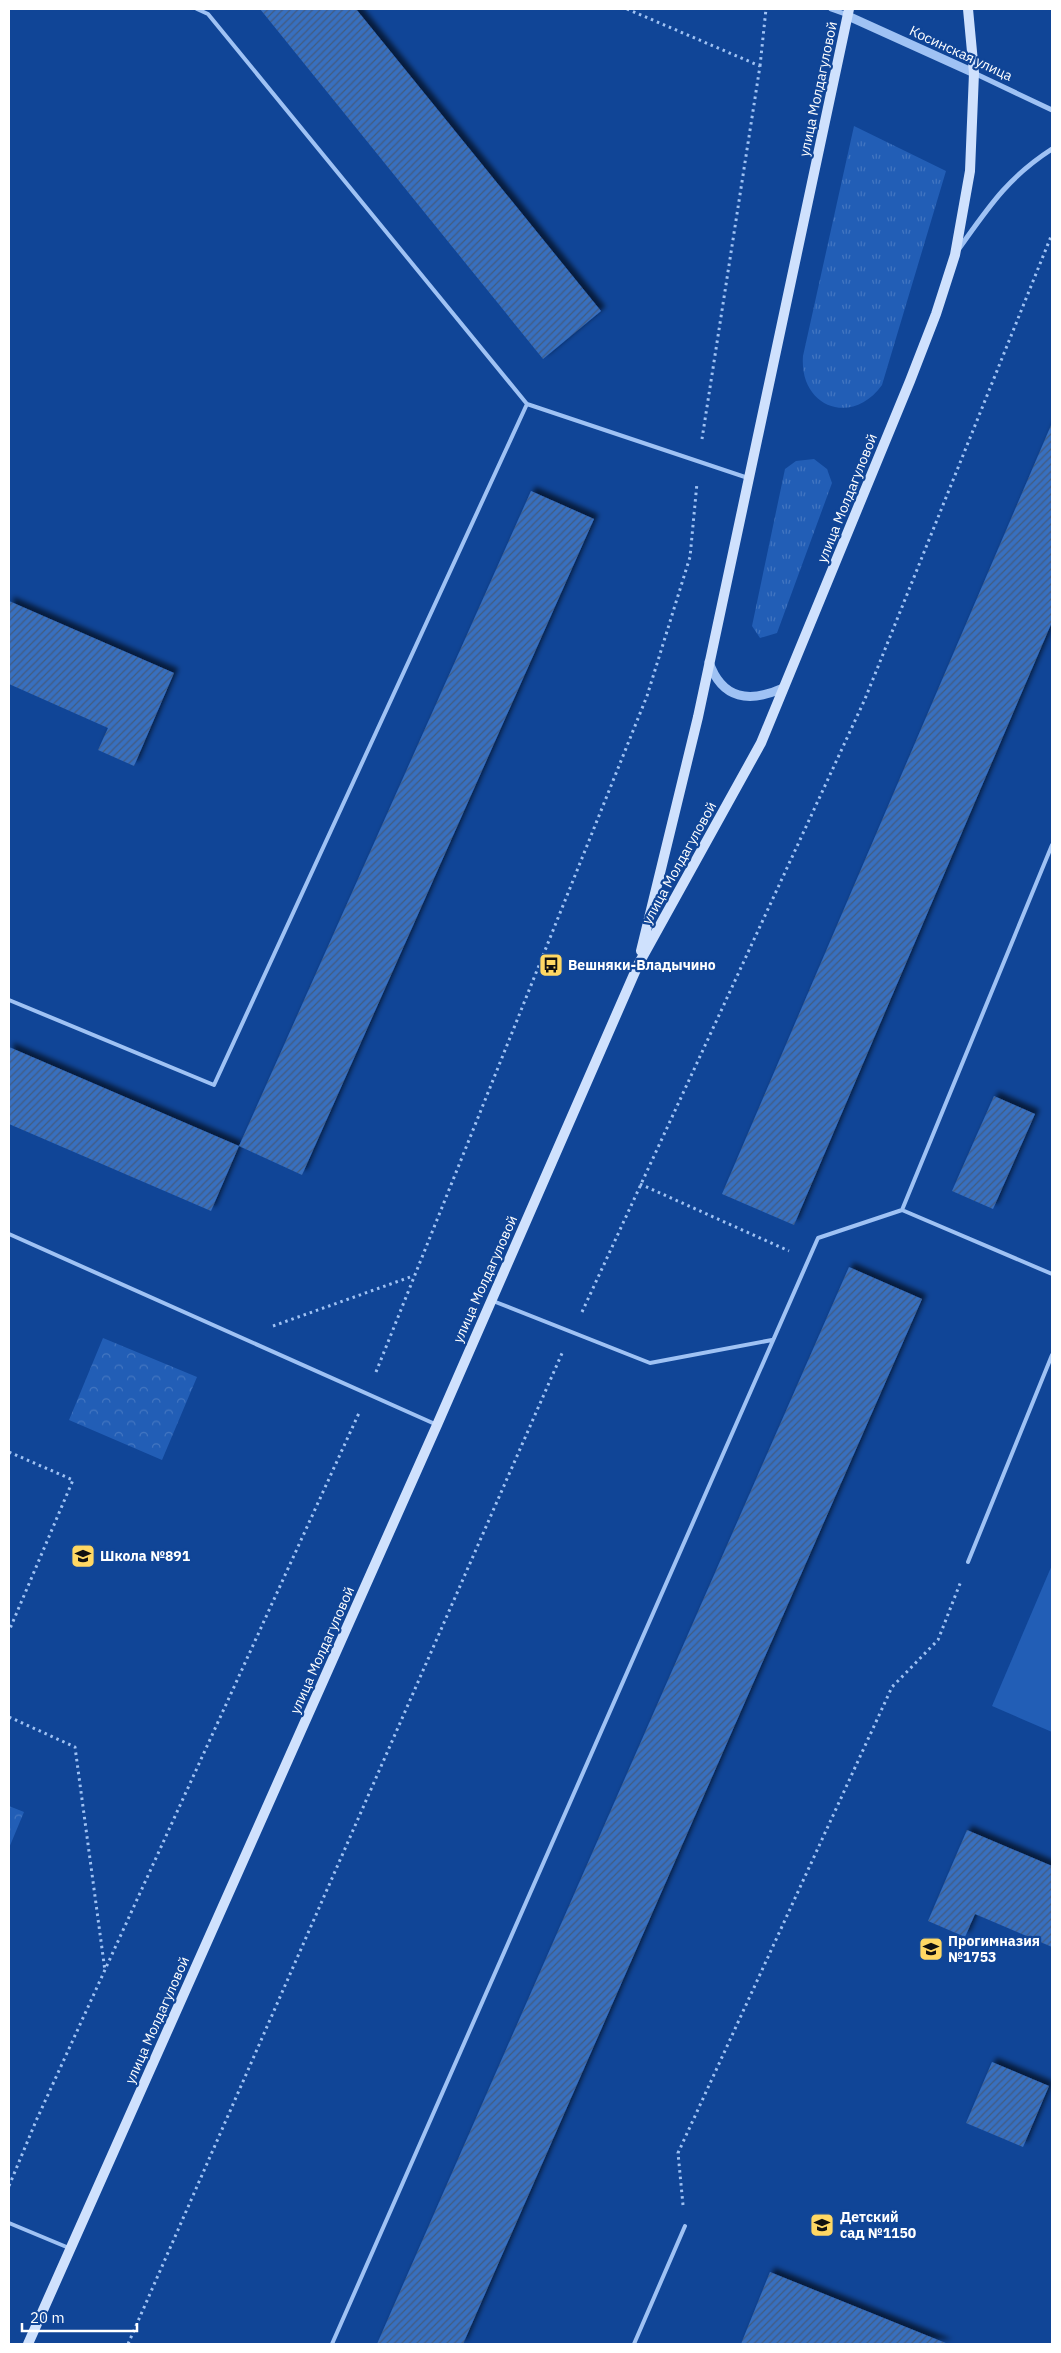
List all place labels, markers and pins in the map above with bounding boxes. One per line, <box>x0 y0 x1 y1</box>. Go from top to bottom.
bus stop icon: Вешняки-Владычино <box>538 952 564 978</box>
place label: Вешняки-Владычино <box>568 956 716 974</box>
school or university icon: Школа №891 <box>70 1543 96 1569</box>
place label: Школа №891 <box>100 1547 191 1565</box>
place label: Прогимназия №1753 <box>948 1932 1040 1966</box>
school or university icon: Прогимназия №1753 <box>918 1936 944 1962</box>
place label: Детский сад №1150 <box>840 2208 916 2242</box>
school or university icon: Детский сад №1150 <box>809 2212 835 2238</box>

